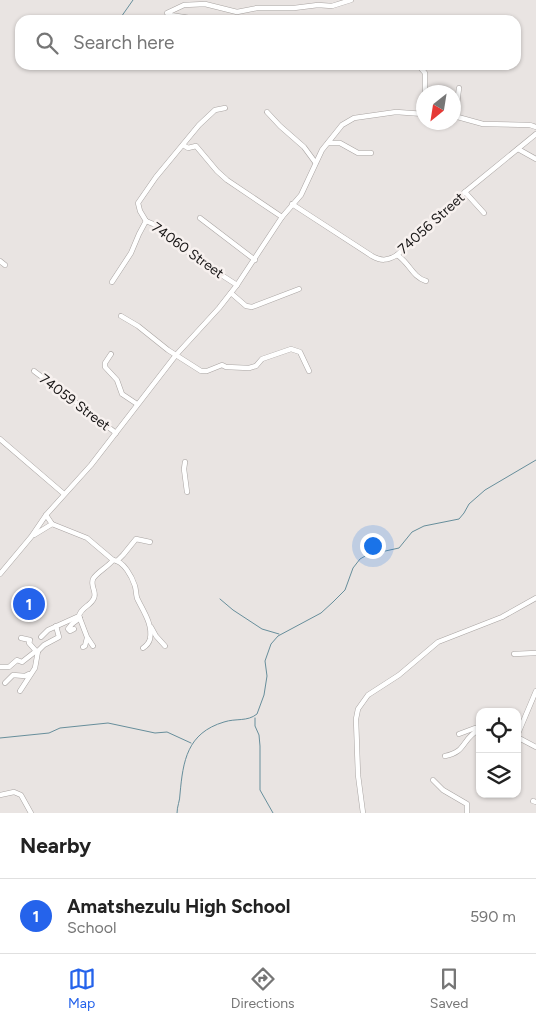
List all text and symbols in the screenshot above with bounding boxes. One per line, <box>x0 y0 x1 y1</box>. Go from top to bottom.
search box <box>15 15 521 70</box>
icon: search <box>33 29 61 57</box>
text: Search here <box>73 31 175 54</box>
north arrow <box>416 85 461 130</box>
street label: 74056 Street <box>394 189 468 258</box>
street label: 74060 Street <box>148 219 227 282</box>
street label: 74059 Street <box>36 370 113 434</box>
your location <box>360 533 386 559</box>
pin: 1 <box>13 585 45 623</box>
map controls <box>476 708 521 798</box>
button: locate <box>476 708 521 753</box>
button: layers <box>476 753 521 798</box>
text: Nearby <box>20 833 91 858</box>
text: Amatshezulu High School <box>67 895 290 918</box>
text: 1 <box>33 907 39 926</box>
text: 590 m <box>470 907 516 926</box>
text: School <box>67 918 117 937</box>
tab: Map <box>68 965 96 1012</box>
tab: Directions <box>231 965 295 1012</box>
tab: Saved <box>430 965 468 1012</box>

